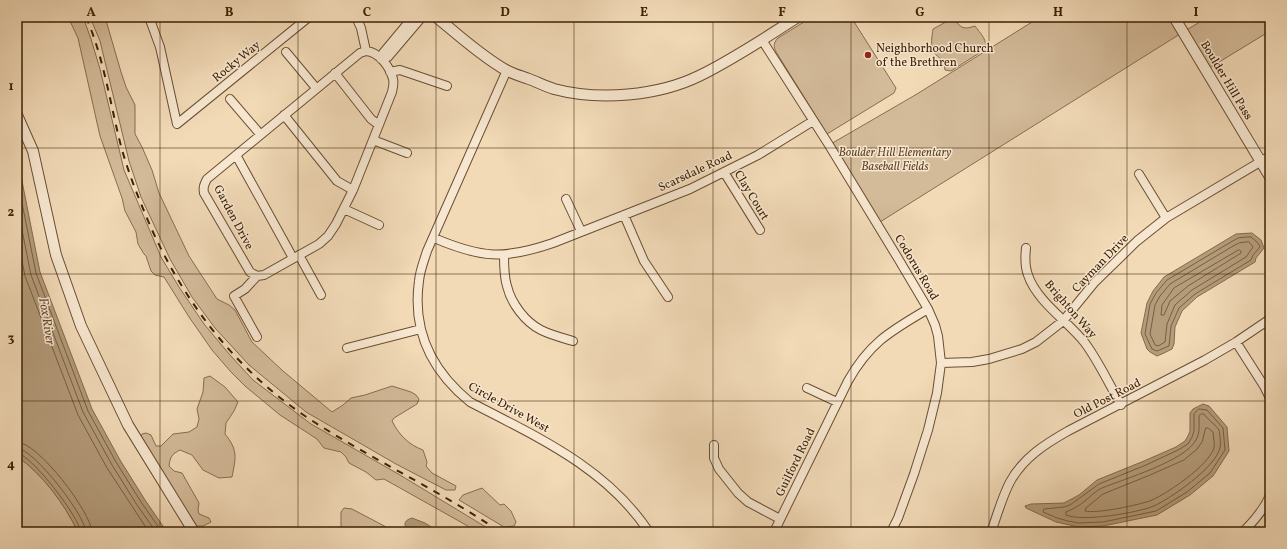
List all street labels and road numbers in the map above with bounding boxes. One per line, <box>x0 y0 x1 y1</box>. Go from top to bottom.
street label: Rocky Way <box>209 37 264 86</box>
street label: Boulder Hill Pass <box>1196 38 1256 123</box>
street label: Scarsdale Road <box>656 148 735 196</box>
street label: Clay Court <box>730 167 772 224</box>
street label: Garden Drive <box>209 182 257 253</box>
street label: Cayman Drive <box>1069 231 1133 296</box>
street label: Codorus Road <box>890 232 942 303</box>
street label: Brighton Way <box>1040 277 1100 343</box>
street label: Old Post Road <box>1071 375 1144 423</box>
street label: Circle Drive West <box>465 379 552 437</box>
street label: Guilford Road <box>772 425 820 499</box>

